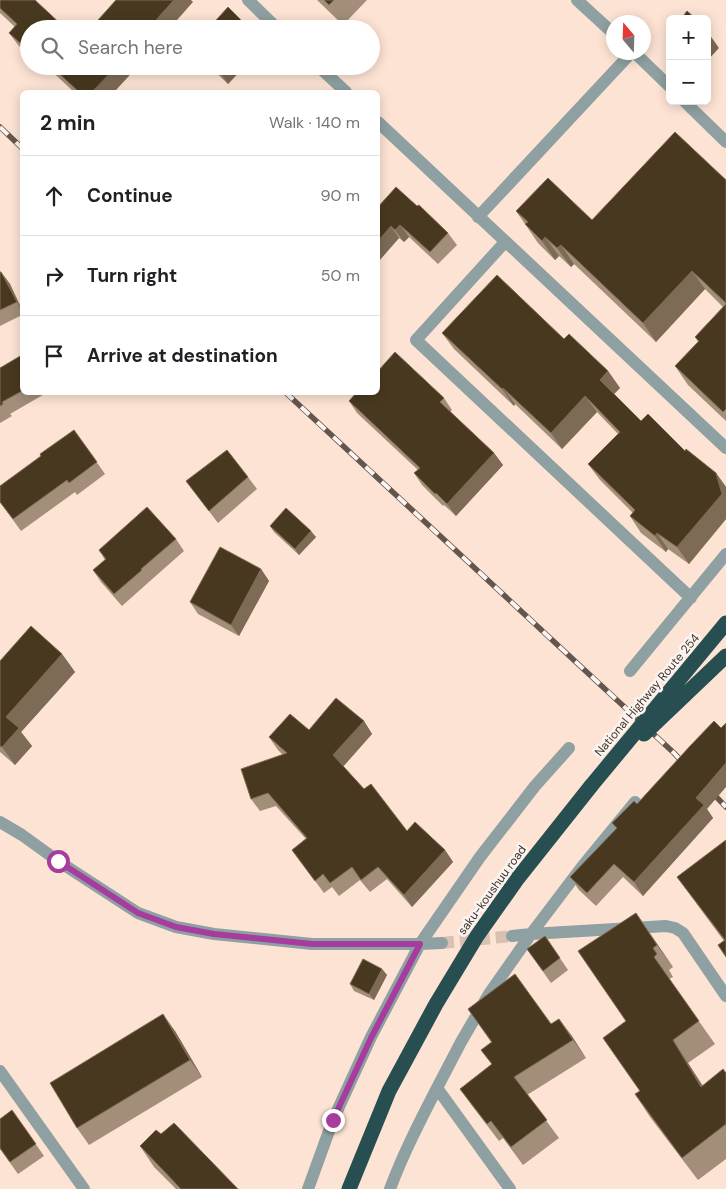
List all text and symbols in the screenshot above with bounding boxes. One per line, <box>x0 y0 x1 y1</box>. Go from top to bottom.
north arrow <box>606 15 651 60</box>
map controls <box>666 15 711 105</box>
button: + <box>666 15 711 60</box>
search box <box>20 20 380 75</box>
icon: search <box>38 34 66 62</box>
text: Search here <box>78 35 183 60</box>
button: − <box>666 60 711 105</box>
text: 2 min <box>40 109 96 137</box>
text: Walk · 140 m <box>269 112 360 133</box>
icon: ahead <box>40 182 68 210</box>
text: Continue <box>87 183 173 208</box>
text: 90 m <box>320 185 360 206</box>
icon: right <box>40 262 68 290</box>
text: Turn right <box>87 263 177 288</box>
text: 50 m <box>321 265 360 286</box>
icon: arrive <box>40 342 68 370</box>
text: Arrive at destination <box>87 343 278 368</box>
street label: National Highway Route 254 <box>591 630 703 760</box>
street label: saku-koushuu road <box>454 842 530 938</box>
route start <box>47 850 70 873</box>
route end <box>322 1109 345 1132</box>

